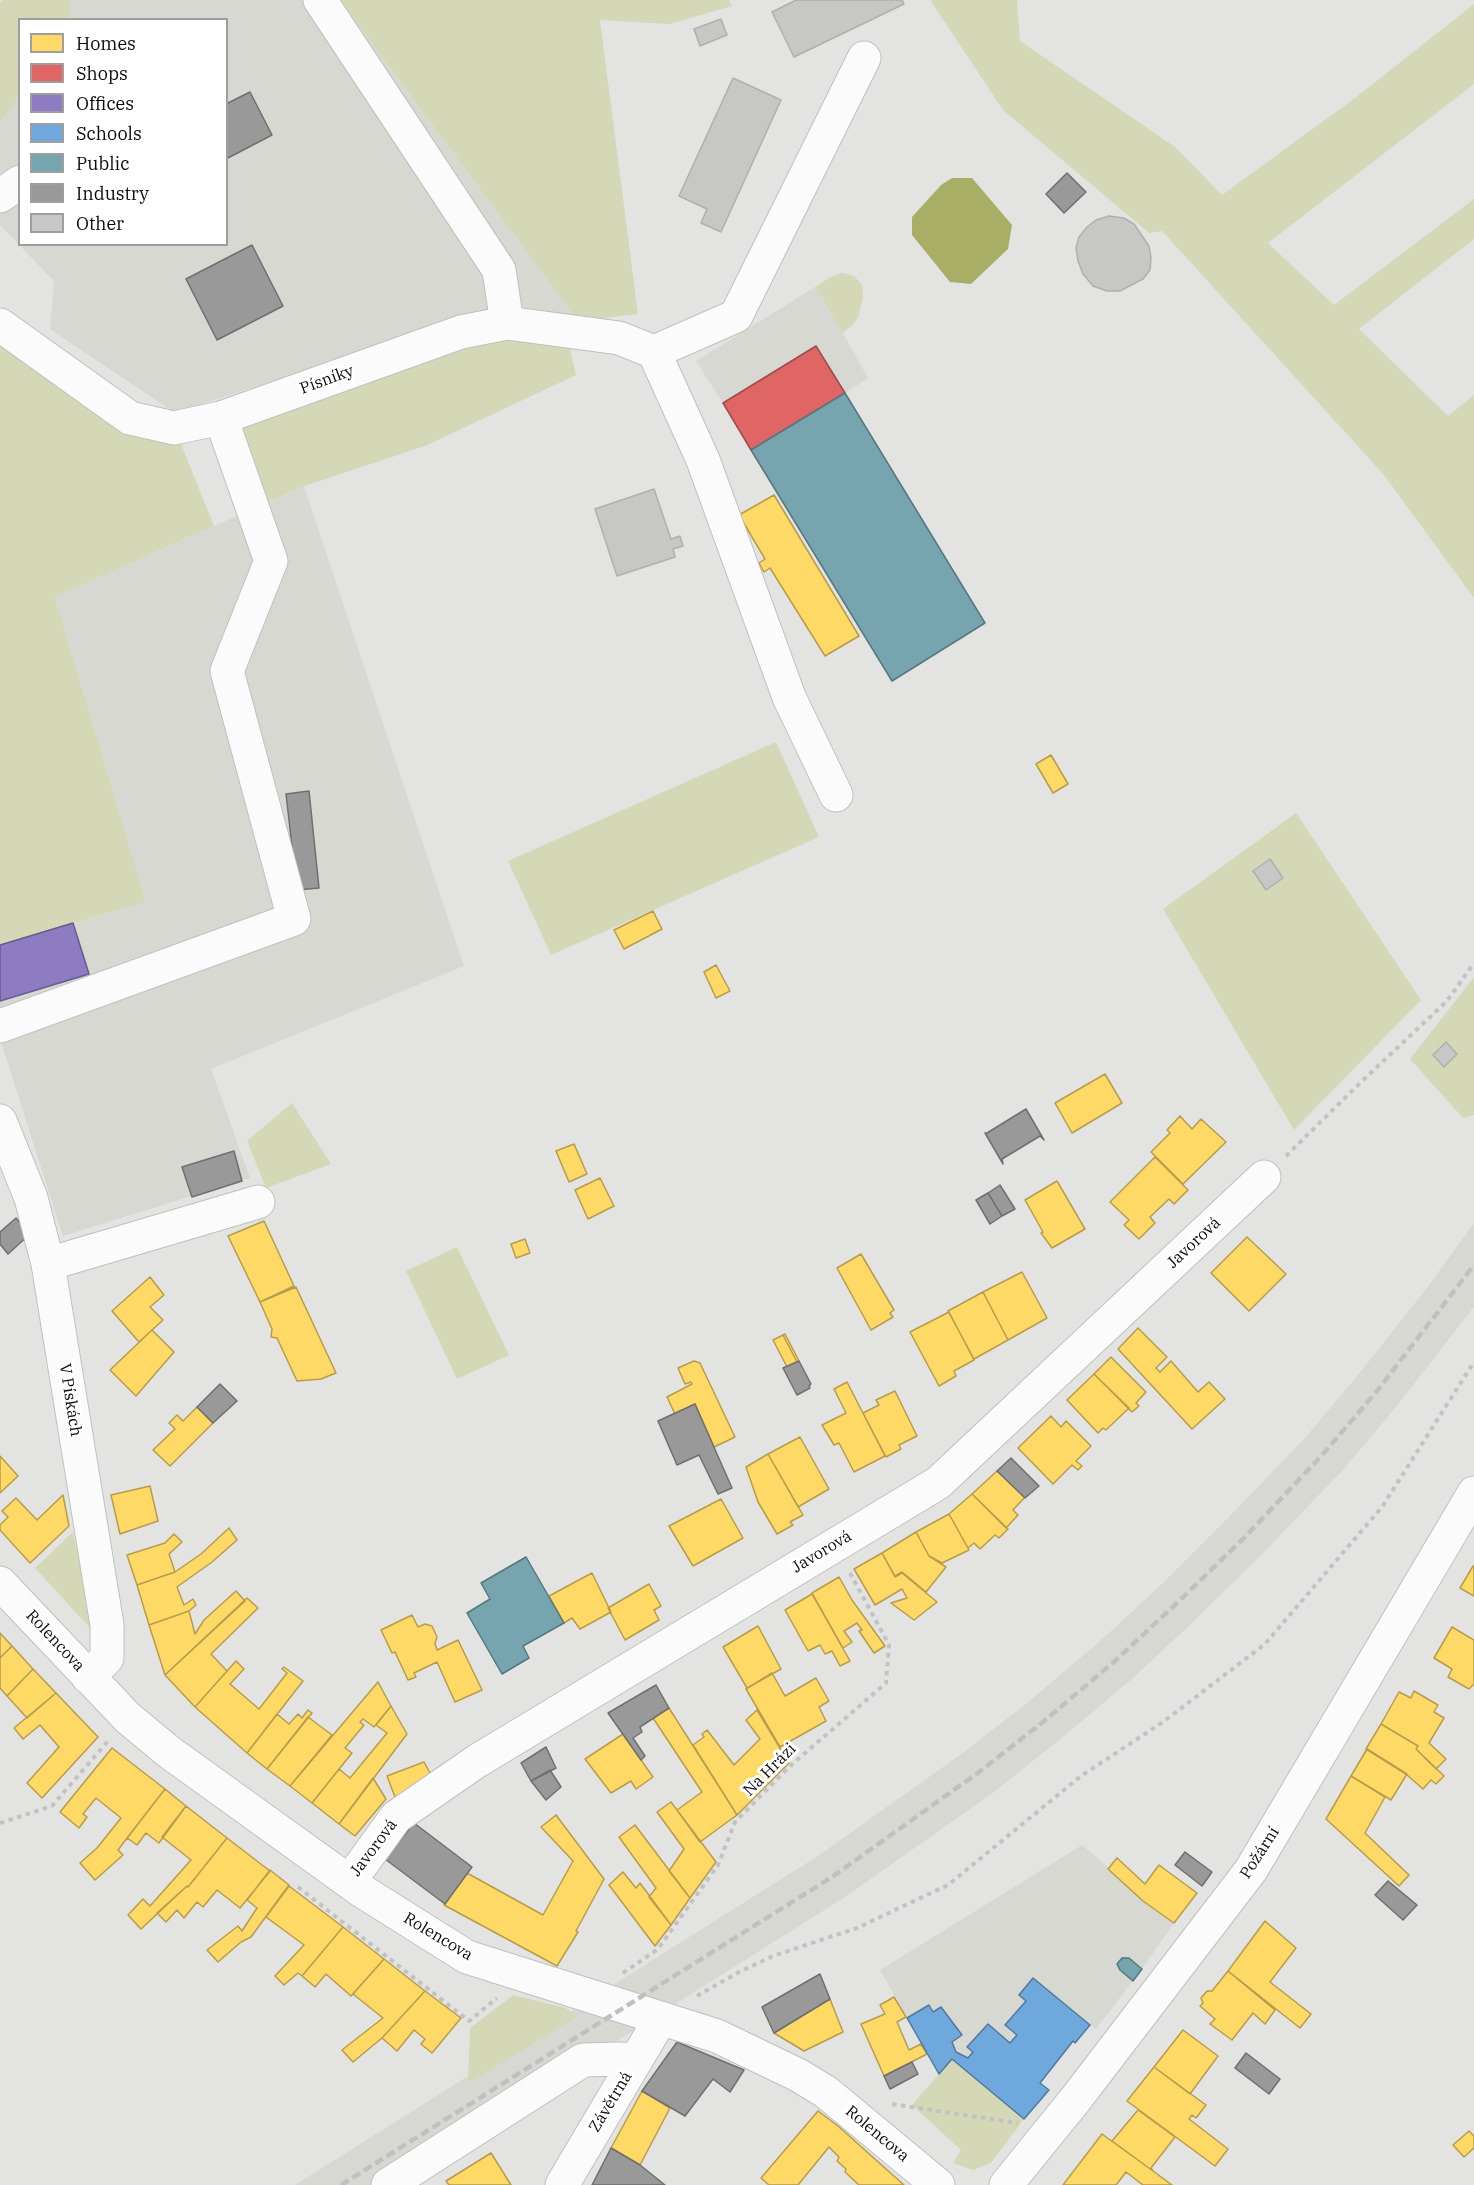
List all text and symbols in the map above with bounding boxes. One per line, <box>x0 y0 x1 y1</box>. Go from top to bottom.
legend <box>18 18 228 246</box>
text: Homes <box>76 32 136 55</box>
text: Shops <box>76 62 128 85</box>
text: Offices <box>76 92 134 115</box>
text: Schools <box>76 122 142 145</box>
text: Public <box>76 152 130 175</box>
text: Industry <box>76 182 149 205</box>
text: Other <box>76 212 124 235</box>
street label: Písníky <box>297 361 357 399</box>
street label: Javorová <box>1163 1213 1225 1273</box>
street label: V Pískách <box>55 1362 85 1438</box>
street label: Javorová <box>789 1527 855 1577</box>
street label: Rolencova <box>22 1606 88 1676</box>
street label: Na Hrázi <box>740 1740 800 1800</box>
street label: Javorová <box>346 1816 402 1880</box>
street label: Požární <box>1236 1824 1284 1882</box>
street label: Rolencova <box>400 1909 476 1965</box>
street label: Závětrná <box>585 2068 637 2136</box>
street label: Rolencova <box>841 2102 913 2166</box>

